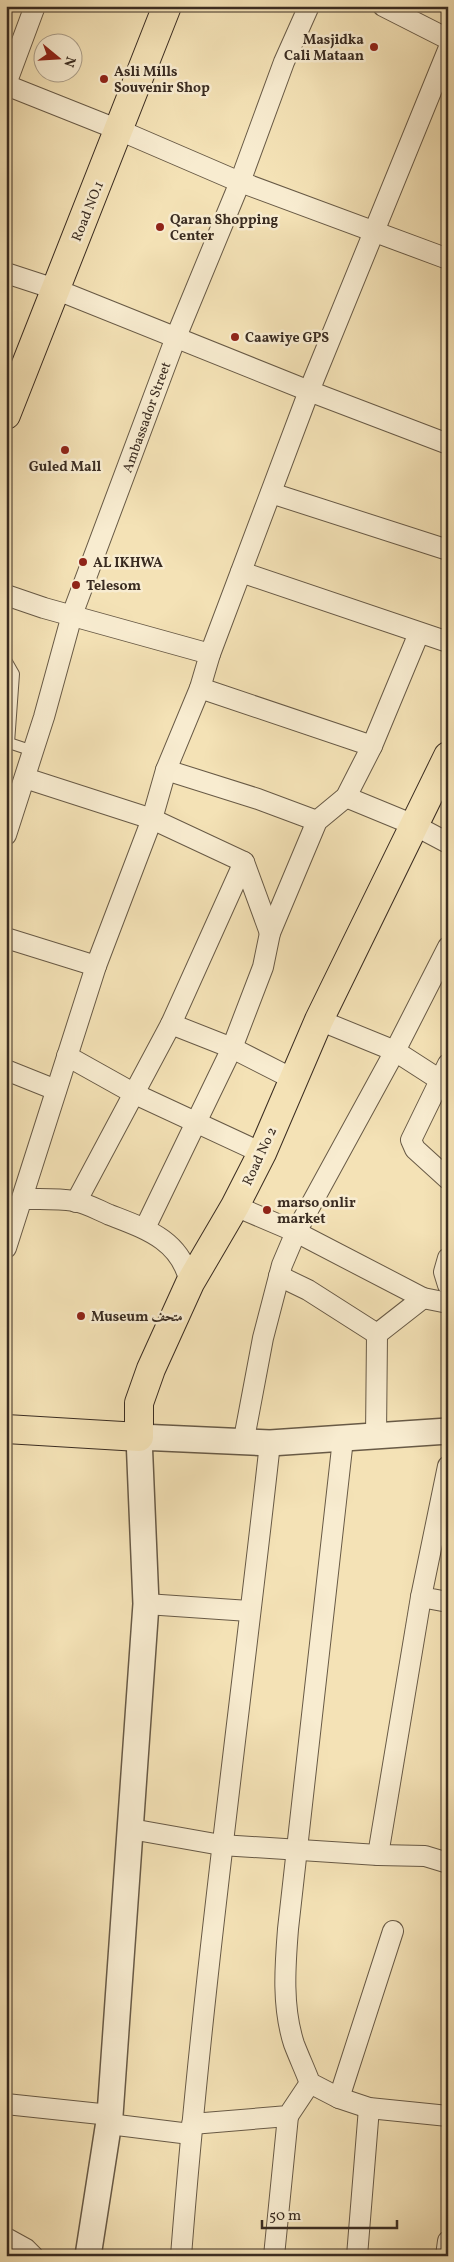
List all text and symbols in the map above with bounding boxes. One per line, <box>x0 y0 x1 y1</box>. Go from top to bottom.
place label: Masjidka Cali Mataan <box>284 31 364 66</box>
north arrow <box>32 32 82 82</box>
marker: Masjidka Cali Mataan <box>368 41 380 53</box>
text: N <box>58 54 80 69</box>
place label: Asli Mills Souvenir Shop <box>114 63 210 98</box>
marker: Asli Mills Souvenir Shop <box>98 73 110 85</box>
street label: Road NO.1 <box>68 179 109 245</box>
place label: Qaran Shopping Center <box>170 211 279 246</box>
marker: Qaran Shopping Center <box>154 221 166 233</box>
place label: Caawiye GPS <box>245 329 329 348</box>
marker: Caawiye GPS <box>229 331 241 343</box>
street label: Ambassador Street <box>119 359 176 476</box>
marker: Guled Mall <box>59 444 71 456</box>
place label: Guled Mall <box>29 458 101 477</box>
place label: AL IKHWA <box>93 554 163 573</box>
marker: AL IKHWA <box>77 556 89 568</box>
place label: Telesom <box>86 577 141 596</box>
marker: Telesom <box>70 579 82 591</box>
street label: Road No 2 <box>239 1124 282 1189</box>
place label: marso onlir market <box>277 1194 356 1229</box>
marker: marso onlir market <box>261 1204 273 1216</box>
place label: Museum متحف <box>91 1308 183 1327</box>
marker: Museum متحف <box>75 1310 87 1322</box>
scale bar <box>262 2197 396 2229</box>
text: 50 m <box>269 2206 301 2227</box>

